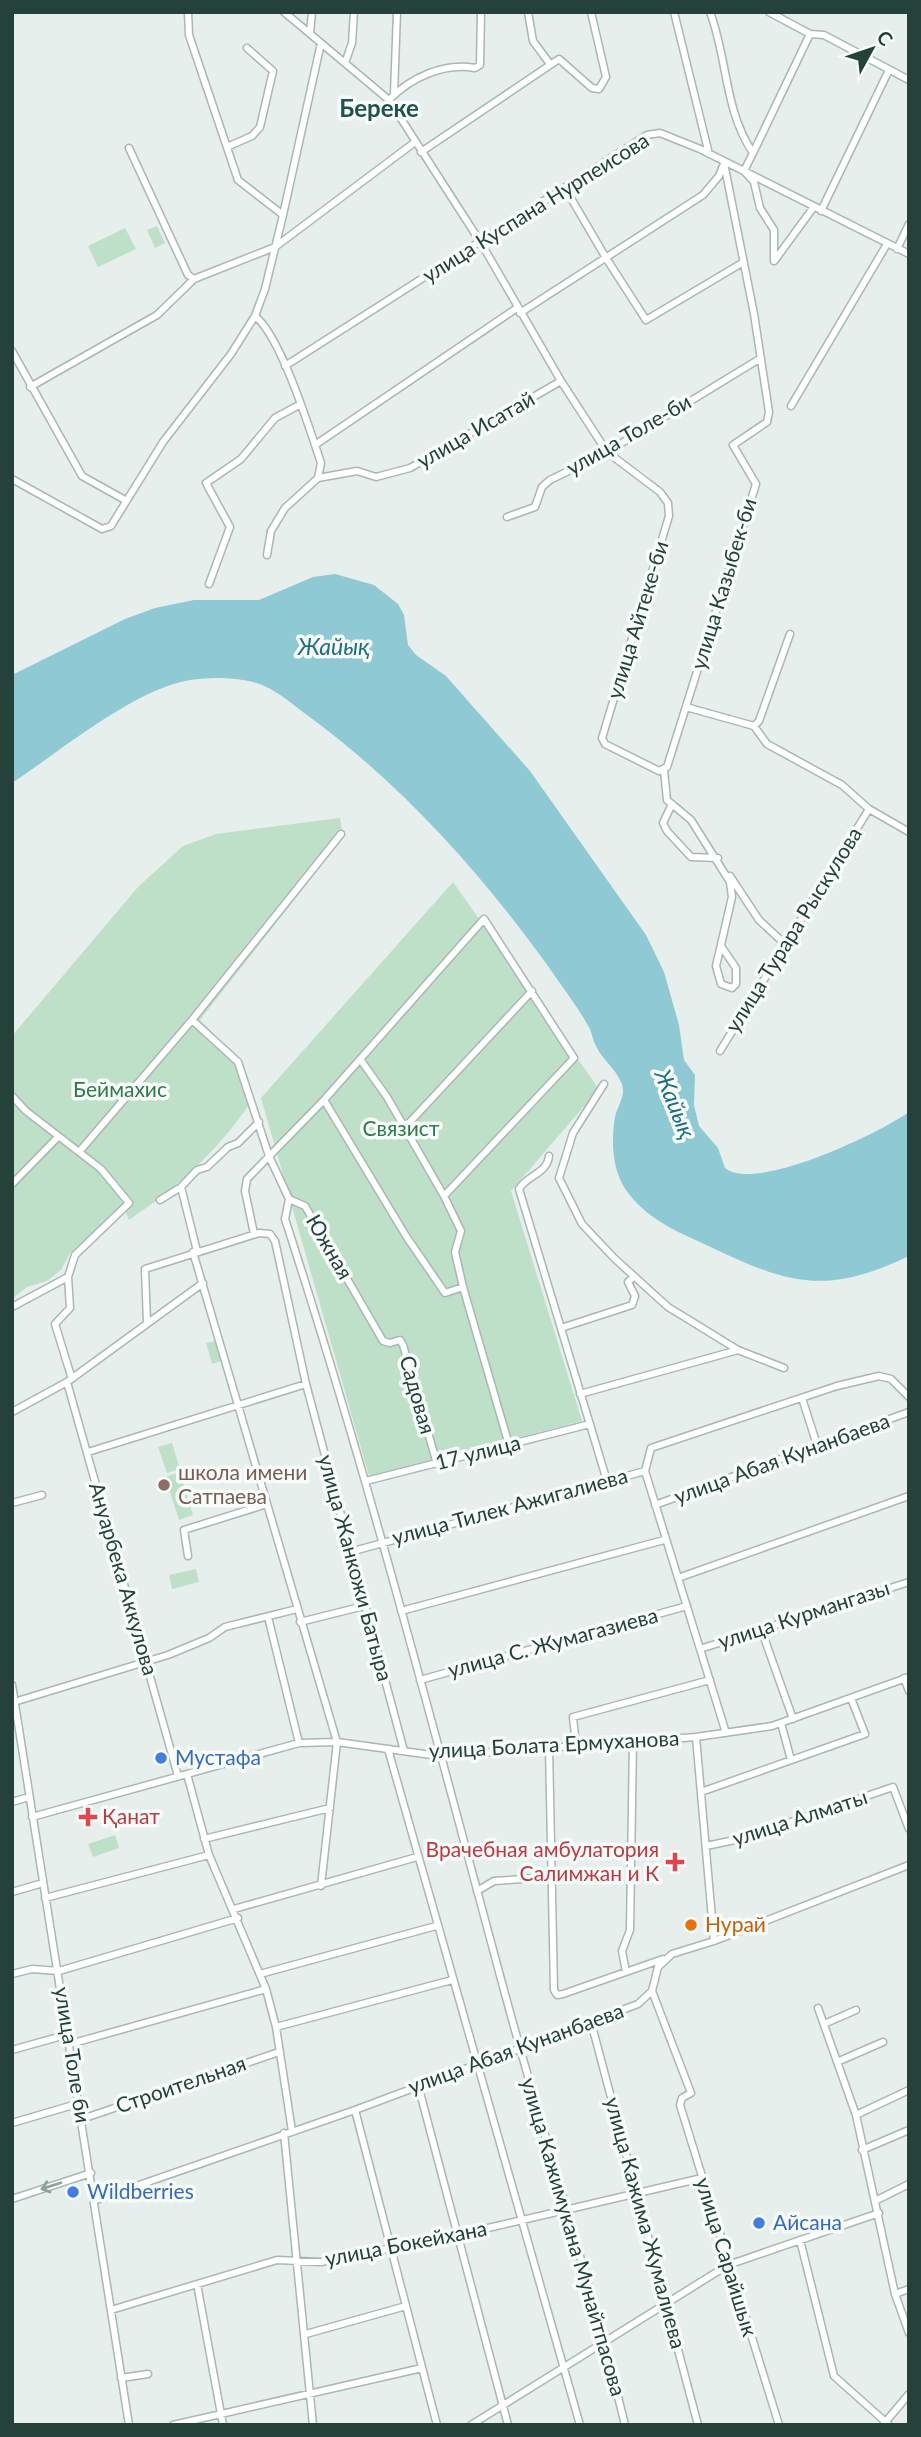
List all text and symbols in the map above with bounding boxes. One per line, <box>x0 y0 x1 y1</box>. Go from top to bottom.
north arrow <box>837 14 907 84</box>
text: С <box>873 26 899 50</box>
district label: Береке <box>339 93 419 122</box>
street label: улица Куспана Нурпеисова <box>417 127 653 287</box>
street label: улица Исатай <box>412 385 539 472</box>
street label: улица Толе-би <box>562 388 695 479</box>
street label: улица Казыбек-би <box>685 495 761 672</box>
street label: улица Айтеке-би <box>601 538 672 702</box>
water label: Жайық <box>297 632 370 660</box>
street label: улица Турара Рыскулова <box>719 822 866 1036</box>
water label: Жайық <box>649 1064 702 1142</box>
park label: Беймахис <box>73 1076 167 1101</box>
park label: Связист <box>363 1115 440 1140</box>
street label: Южная <box>302 1209 359 1283</box>
street label: Садовая <box>395 1353 442 1437</box>
street label: улица Абая Кунанбаева <box>670 1407 893 1508</box>
street label: 17 улица <box>432 1429 523 1474</box>
street label: улица Жанкожи Батыра <box>314 1452 399 1684</box>
place label: школа имени Сатпаева <box>178 1459 307 1508</box>
street label: улица Тилек Ажигалиева <box>389 1462 630 1549</box>
marker: школа имени Сатпаева <box>156 1477 172 1493</box>
street label: Ануарбека Аккулова <box>85 1479 164 1678</box>
street label: улица Курмангазы <box>715 1574 893 1653</box>
street label: улица С. Жумагазиева <box>445 1601 660 1682</box>
street label: улица Болата Ермуханова <box>428 1724 680 1763</box>
place label: Мустафа <box>175 1744 261 1769</box>
marker: Мустафа <box>153 1750 169 1766</box>
street label: улица Алматы <box>729 1783 870 1850</box>
place label: Қанат <box>102 1803 160 1828</box>
marker: Қанат <box>80 1809 96 1825</box>
place label: Врачебная амбулатория Салимжан и К <box>426 1836 659 1885</box>
marker: Врачебная амбулатория Салимжан и К <box>665 1852 685 1872</box>
place label: Нурай <box>705 1911 766 1936</box>
marker: Нурай <box>683 1917 699 1933</box>
street label: улица Толе би <box>50 1985 97 2125</box>
street label: улица Абая Кунанбаева <box>404 1997 627 2098</box>
street label: Строительная <box>112 2050 249 2118</box>
street label: улица Кажимукана Мунайтпасова <box>517 2074 632 2399</box>
street label: улица Кажима Жумалиева <box>601 2094 692 2351</box>
street label: улица Сарайшык <box>691 2174 764 2339</box>
place label: Wildberries <box>87 2178 194 2203</box>
one-way arrow <box>41 2181 63 2193</box>
marker: Wildberries <box>65 2184 81 2200</box>
place label: Айсана <box>773 2209 842 2234</box>
street label: улица Бокейхана <box>323 2215 489 2270</box>
marker: Айсана <box>751 2215 767 2231</box>

